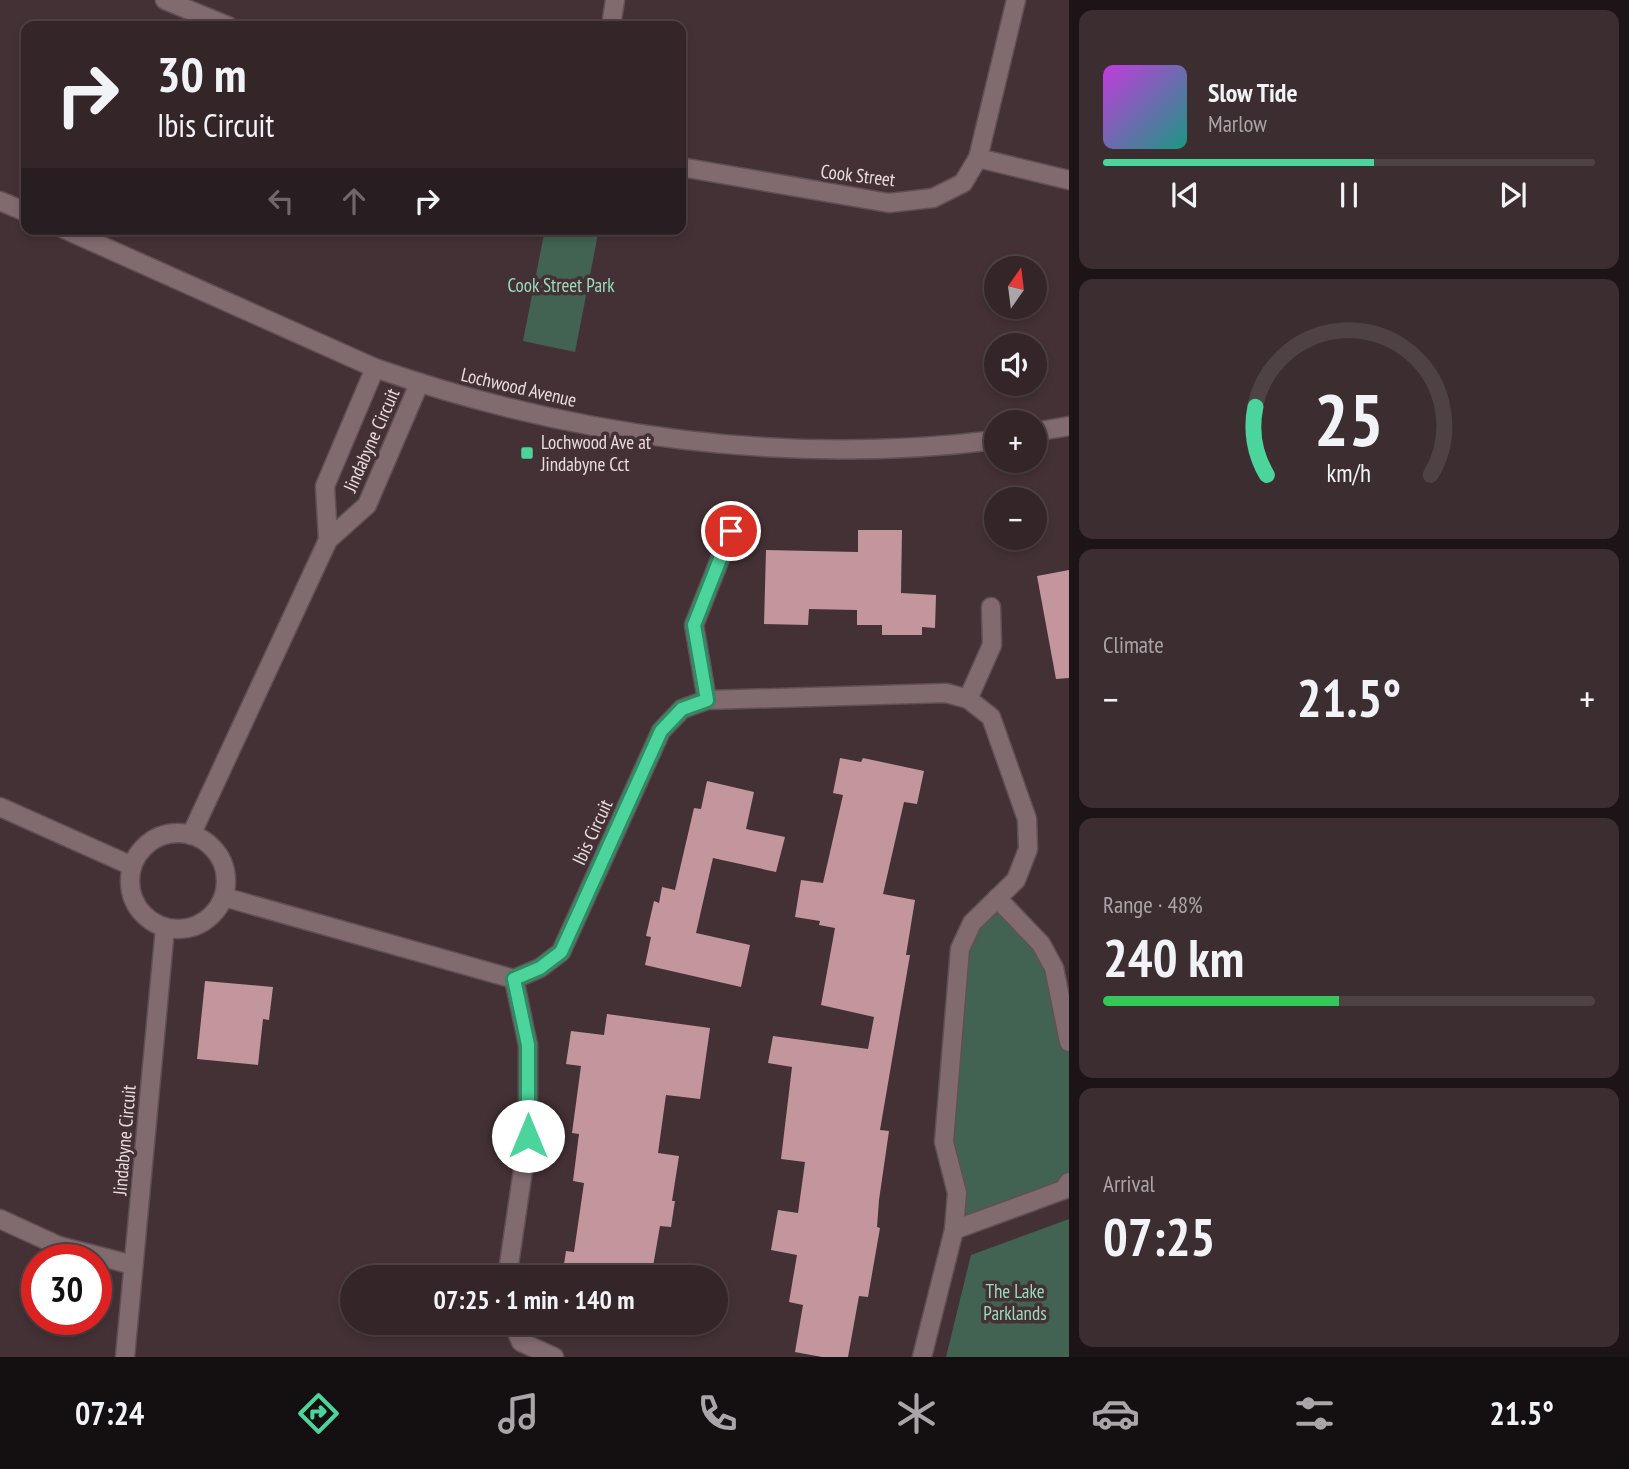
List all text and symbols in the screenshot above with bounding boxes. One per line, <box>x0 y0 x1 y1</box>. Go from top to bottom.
text: 30 m <box>157 42 246 106</box>
icon: right <box>42 49 133 140</box>
text: Slow Tide <box>1208 76 1298 109</box>
text: Ibis Circuit <box>157 104 274 146</box>
text: Marlow <box>1208 109 1267 138</box>
street label: Cook Street <box>819 159 897 192</box>
icon: previous <box>1166 176 1204 214</box>
icon: pause <box>1330 176 1368 214</box>
icon: next <box>1494 176 1532 214</box>
icon: left <box>262 182 300 220</box>
icon: ahead <box>335 182 373 220</box>
icon: right <box>408 182 446 220</box>
north arrow <box>984 256 1046 318</box>
map controls <box>984 256 1047 550</box>
park label: Cook Street Park <box>507 273 615 297</box>
button: sound <box>984 333 1047 396</box>
street label: Lochwood Avenue <box>459 362 579 412</box>
text: 25 <box>1314 372 1384 466</box>
street label: Jindabyne Circuit <box>337 384 405 496</box>
button: + <box>984 410 1047 473</box>
place label: Lochwood Ave at Jindabyne Cct <box>540 430 652 476</box>
marker: Lochwood Ave at Jindabyne Cct <box>519 445 535 461</box>
text: km/h <box>1327 457 1371 489</box>
button: − <box>984 487 1047 550</box>
pin <box>701 501 761 561</box>
icon: arrive <box>712 512 750 550</box>
text: Climate <box>1103 630 1164 659</box>
text: 21.5° <box>1297 664 1401 731</box>
text: − <box>1103 674 1119 723</box>
text: + <box>1579 674 1595 723</box>
street label: Ibis Circuit <box>566 795 618 869</box>
text: Range · 48% <box>1103 890 1203 919</box>
text: 240 km <box>1103 924 1244 991</box>
street label: Jindabyne Circuit <box>107 1083 141 1197</box>
position arrow <box>491 1099 565 1173</box>
text: Arrival <box>1103 1169 1155 1198</box>
text: 07:25 <box>1103 1203 1215 1270</box>
speed limit sign: 30 <box>21 1244 112 1335</box>
park label: The Lake Parklands <box>983 1279 1047 1325</box>
text: 07:25 · 1 min · 140 m <box>434 1283 634 1316</box>
icon: directions <box>294 1389 343 1438</box>
icon: music <box>494 1389 543 1438</box>
icon: phone <box>693 1389 742 1438</box>
icon: climate <box>892 1389 941 1438</box>
icon: car <box>1091 1389 1140 1438</box>
icon: filters <box>1290 1389 1339 1438</box>
text: 07:24 <box>75 1392 144 1434</box>
text: 21.5° <box>1490 1392 1554 1434</box>

